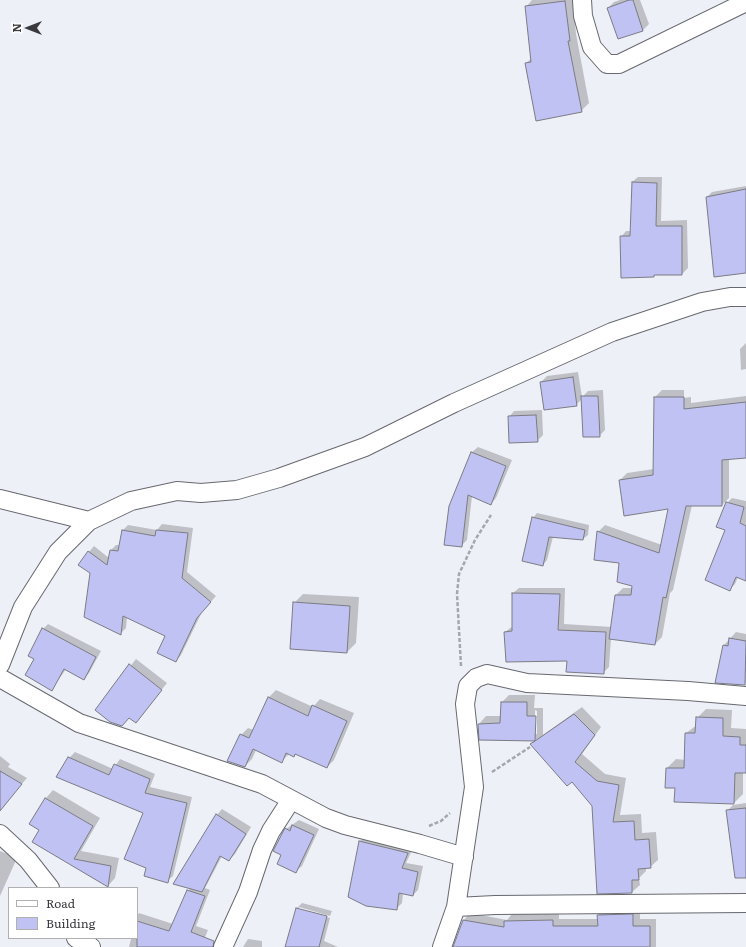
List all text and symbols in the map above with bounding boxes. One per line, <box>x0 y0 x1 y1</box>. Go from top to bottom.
north arrow <box>8 8 48 48</box>
text: N <box>8 23 24 33</box>
legend <box>8 887 138 939</box>
text: Road <box>46 894 75 912</box>
text: Building <box>46 914 95 932</box>

